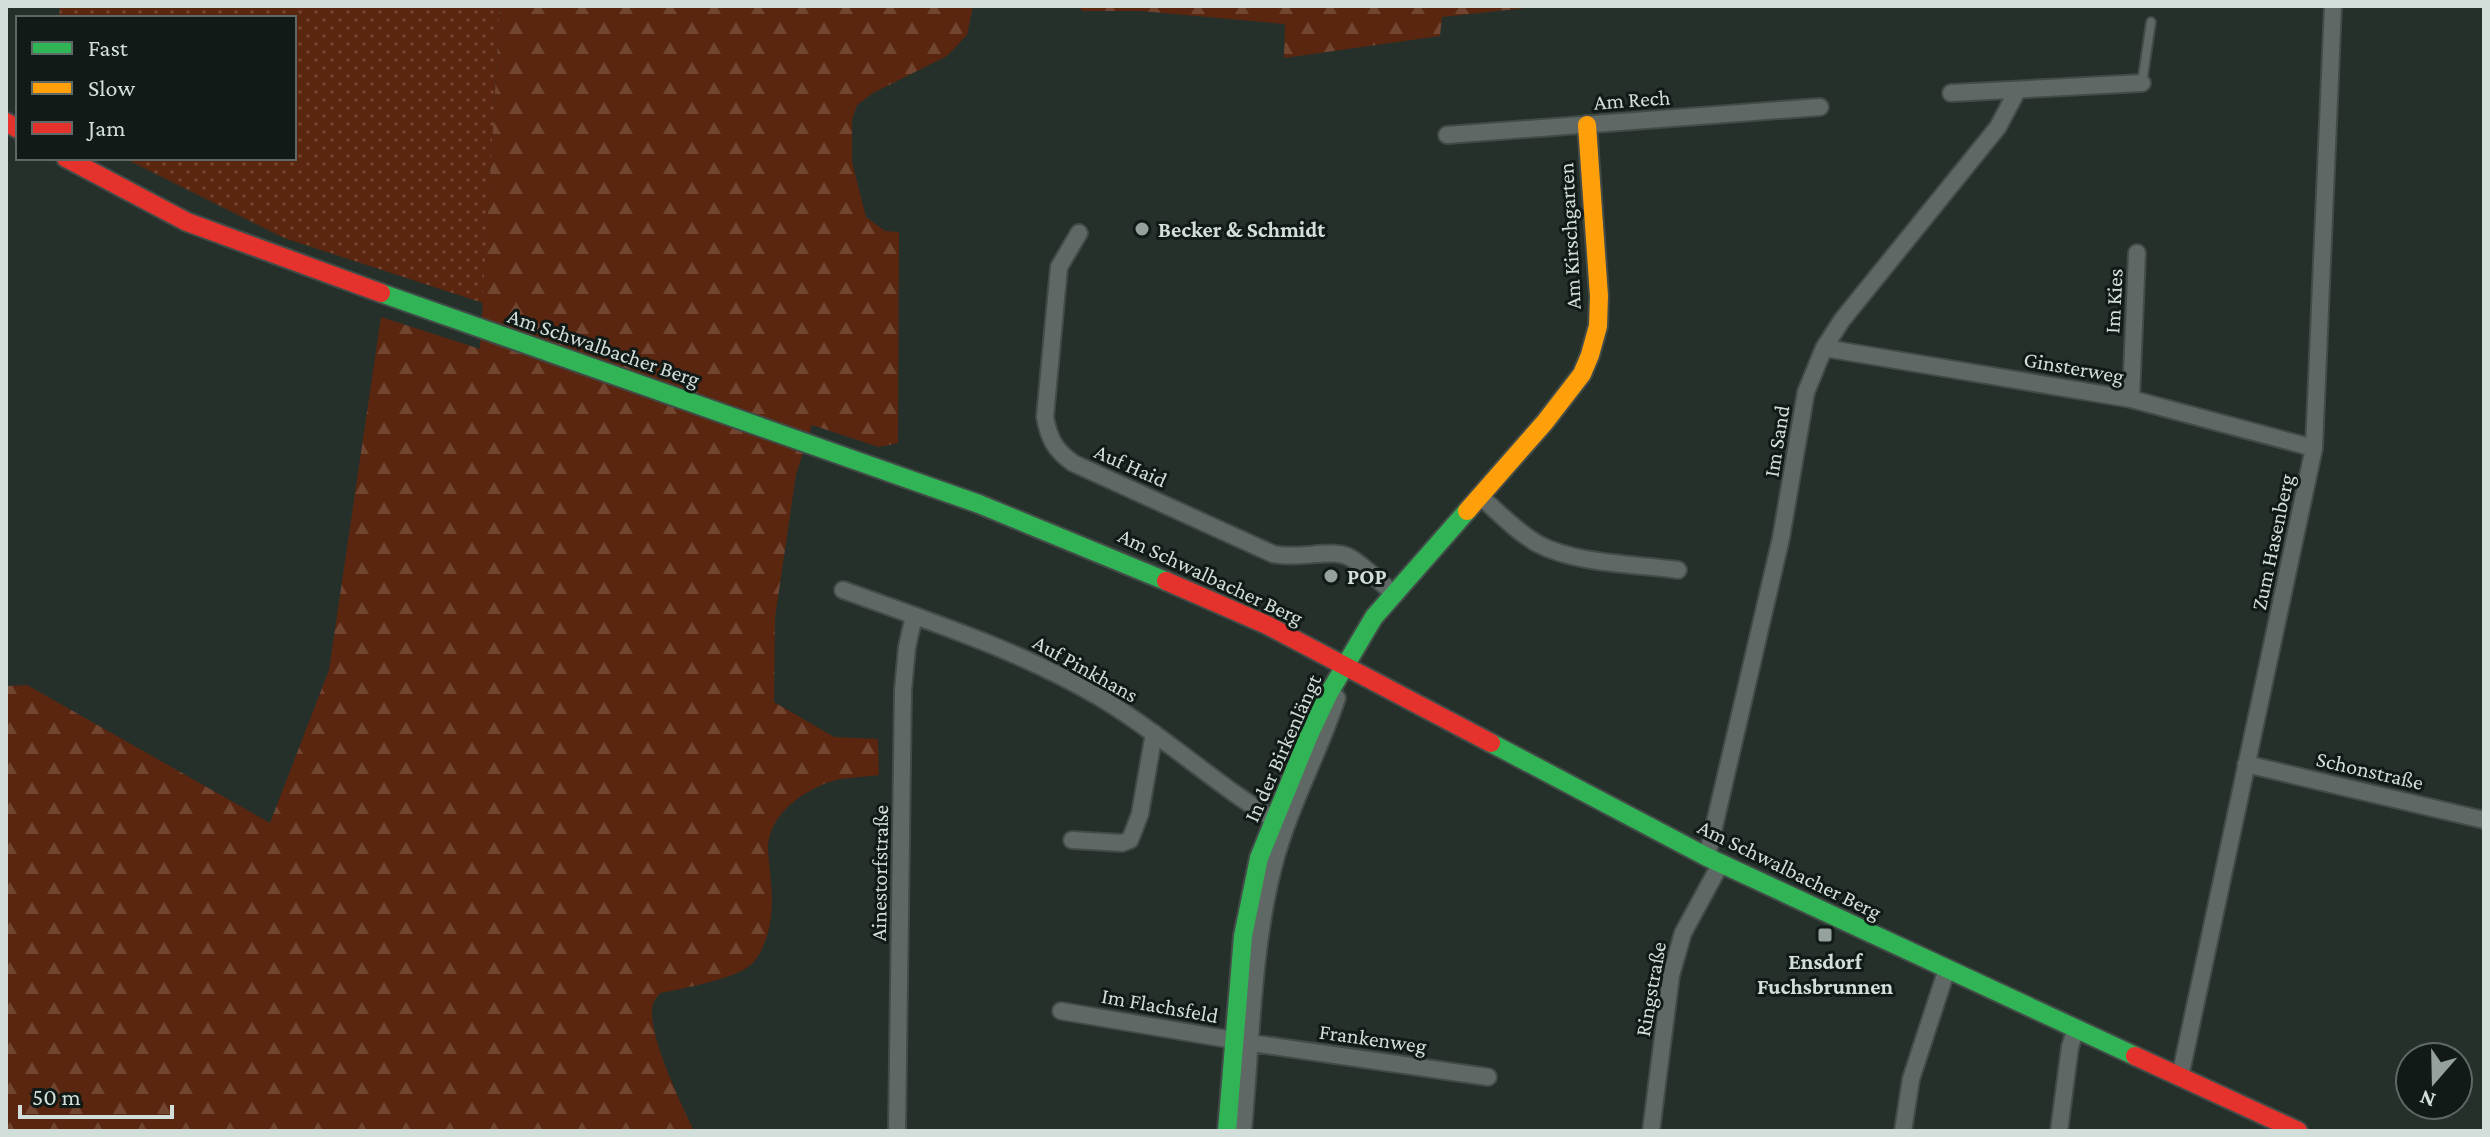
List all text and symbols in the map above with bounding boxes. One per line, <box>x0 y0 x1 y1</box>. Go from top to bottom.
legend <box>16 16 296 160</box>
text: Fast <box>88 34 129 61</box>
text: Slow <box>88 74 135 101</box>
street label: Am Rech <box>1593 84 1671 115</box>
text: Jam <box>86 114 126 141</box>
street label: Am Kirschgarten <box>1553 162 1586 310</box>
place label: Becker & Schmidt <box>1158 217 1326 242</box>
marker: Becker & Schmidt <box>1133 220 1151 238</box>
street label: Im Kies <box>2099 268 2128 334</box>
street label: Am Schwalbacher Berg <box>505 303 703 392</box>
street label: Ginsterweg <box>2022 346 2126 389</box>
street label: Im Sand <box>1758 403 1795 479</box>
street label: Auf Haid <box>1091 438 1171 493</box>
street label: Zum Hasenberg <box>2246 471 2299 612</box>
street label: Am Schwalbacher Berg <box>1114 523 1308 630</box>
place label: POP <box>1347 564 1387 589</box>
marker: POP <box>1322 567 1340 585</box>
street label: Auf Pinkhans <box>1029 629 1143 708</box>
street label: In der Birkenlängt <box>1239 670 1326 826</box>
street label: Schonstraße <box>2314 746 2426 795</box>
street label: Ainestorfstraße <box>866 805 893 941</box>
street label: Am Schwalbacher Berg <box>1694 814 1886 925</box>
marker: Ensdorf Fuchsbrunnen <box>1816 926 1834 944</box>
street label: Ringstraße <box>1630 940 1671 1038</box>
place label: Ensdorf Fuchsbrunnen <box>1757 949 1893 999</box>
street label: Im Flachsfeld <box>1100 983 1221 1028</box>
street label: Frankenweg <box>1318 1019 1429 1058</box>
north arrow <box>2394 1041 2474 1121</box>
scale bar <box>20 1069 172 1119</box>
text: 50 m <box>32 1083 81 1110</box>
text: N <box>2416 1085 2439 1114</box>

